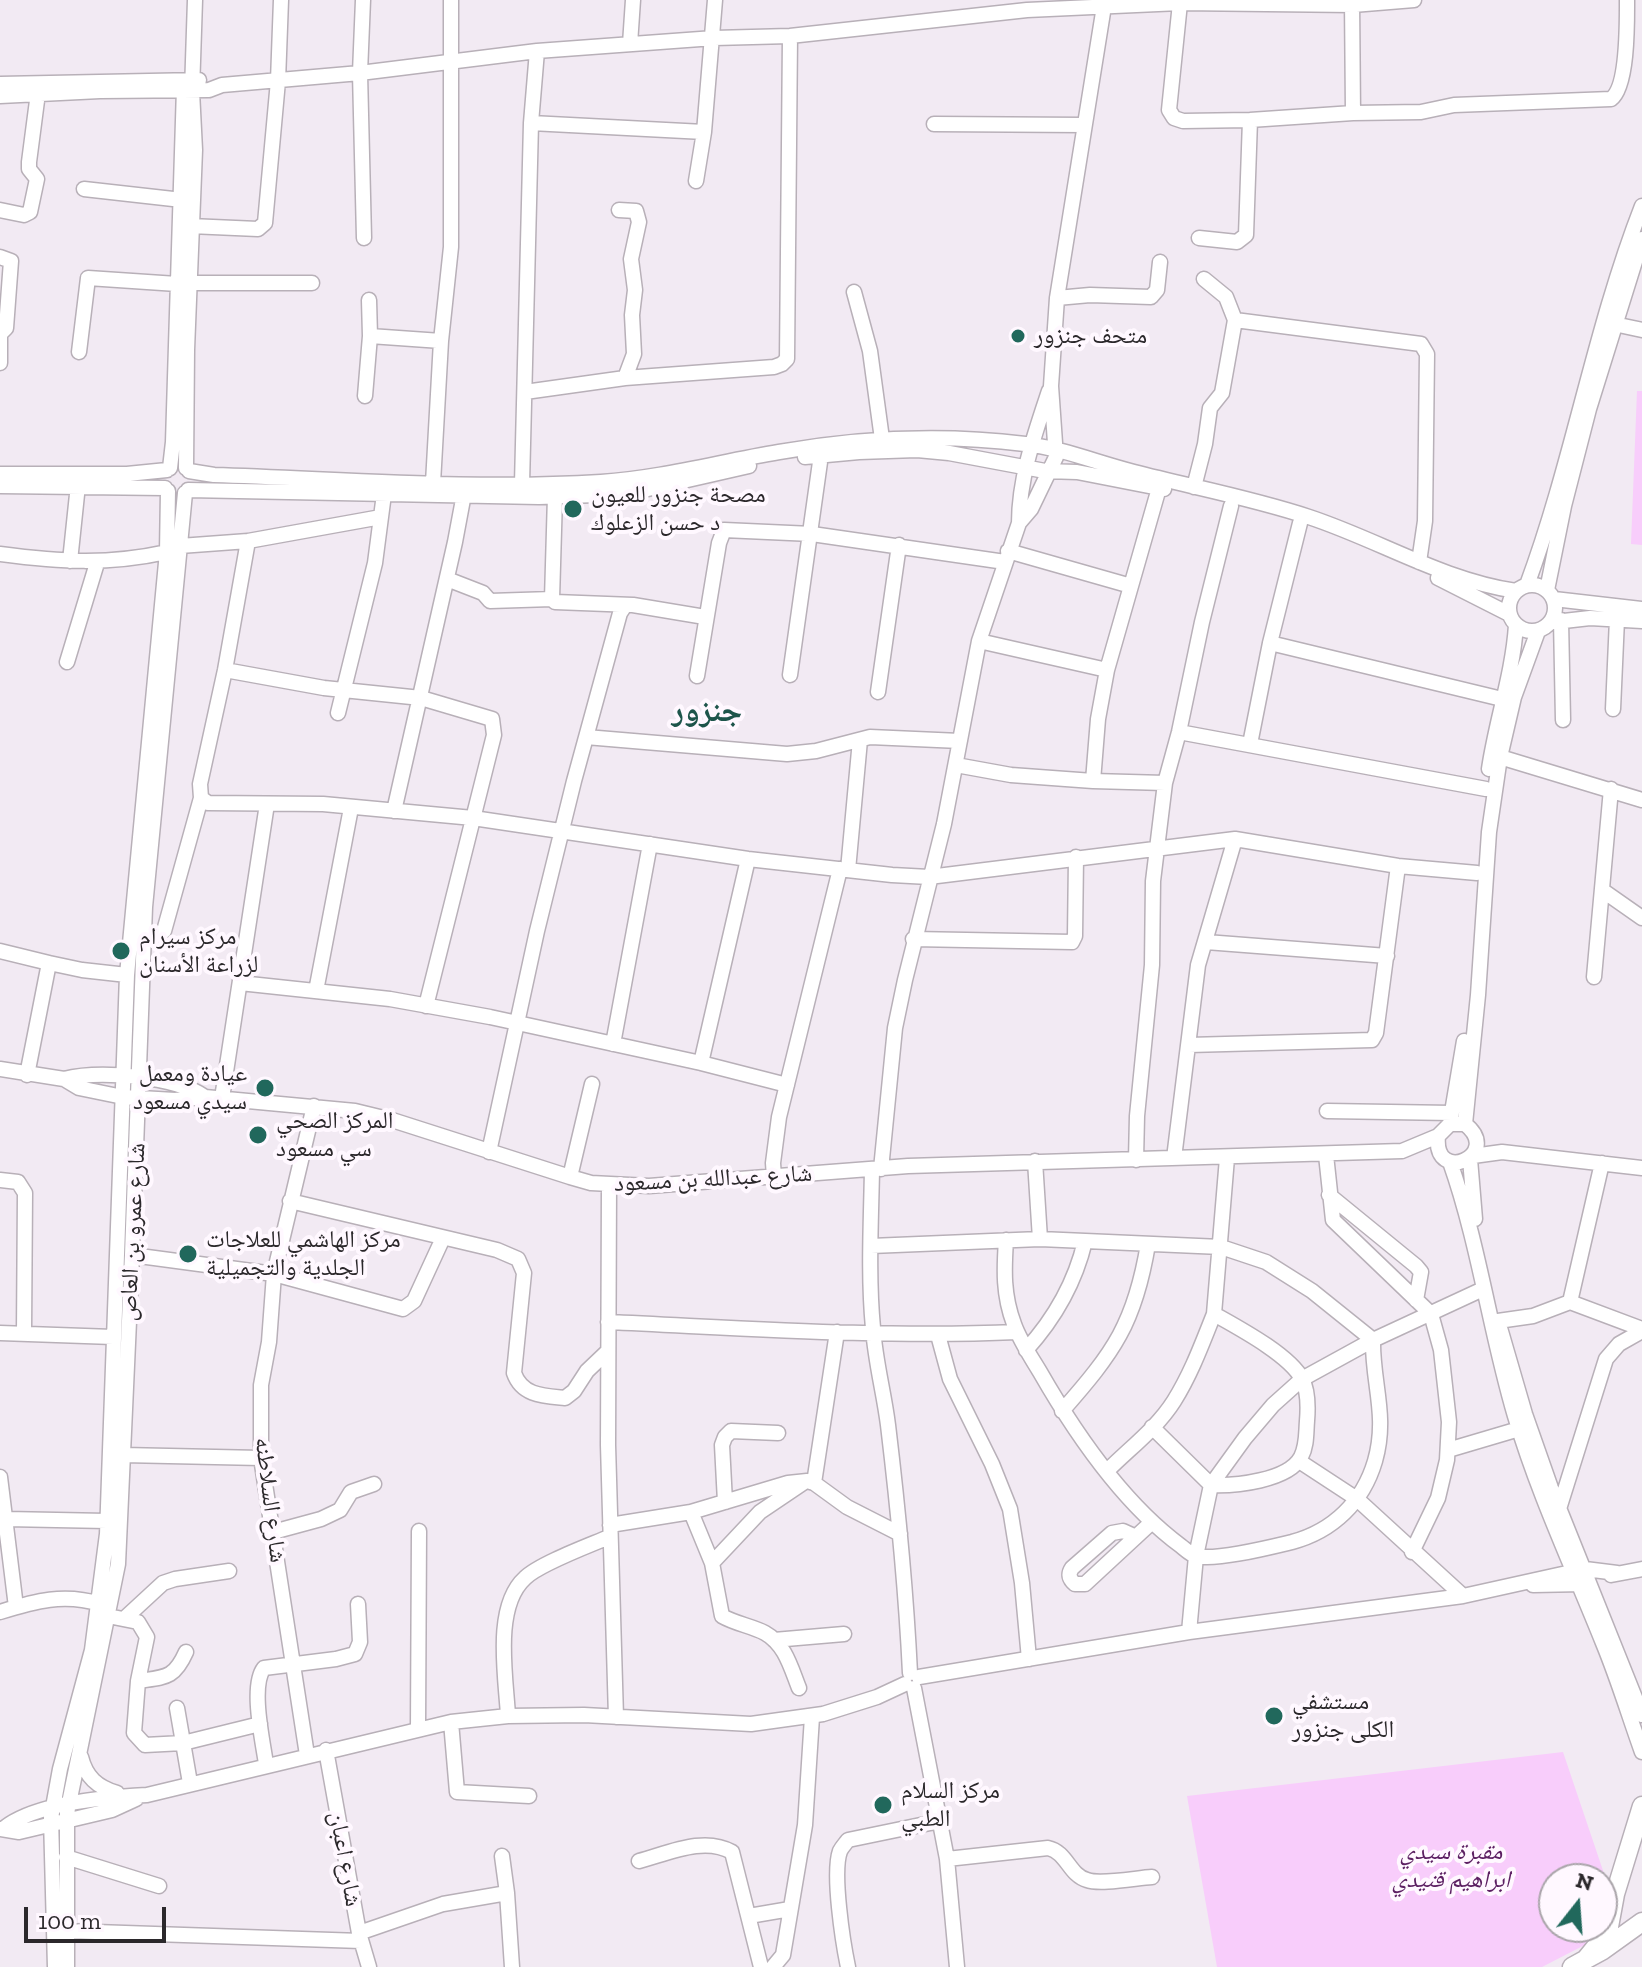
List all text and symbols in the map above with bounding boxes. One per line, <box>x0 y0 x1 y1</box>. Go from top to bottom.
place label: متحف جنزور <box>1034 322 1147 350</box>
marker: متحف جنزور <box>1009 327 1027 345</box>
place label: مصحة جنزور للعيون د حسن الزعلوك <box>591 481 766 537</box>
marker: مصحة جنزور للعيون د حسن الزعلوك <box>562 498 584 520</box>
district label: جنزور <box>672 693 742 731</box>
place label: مركز سيرام لزراعة الأسنان <box>139 923 258 979</box>
marker: مركز سيرام لزراعة الأسنان <box>110 940 132 962</box>
place label: عيادة ومعمل سيدي مسعود <box>133 1060 247 1116</box>
marker: عيادة ومعمل سيدي مسعود <box>254 1077 276 1099</box>
place label: المركز الصحي سي مسعود <box>276 1107 393 1163</box>
marker: المركز الصحي سي مسعود <box>247 1124 269 1146</box>
street label: شارع عمرو بن العاص <box>114 1142 152 1322</box>
street label: شارع عبدالله بن مسعود <box>613 1159 813 1199</box>
place label: مركز الهاشمي للعلاجات الجلدية والتجميلية <box>206 1226 401 1282</box>
marker: مركز الهاشمي للعلاجات الجلدية والتجميلية <box>177 1243 199 1265</box>
street label: شارع السلاطنه <box>248 1436 292 1564</box>
place label: مستشفي الكلى جنزور <box>1292 1688 1394 1744</box>
marker: مستشفي الكلى جنزور <box>1263 1705 1285 1727</box>
place label: مركز السلام الطبي <box>901 1777 1000 1833</box>
marker: مركز السلام الطبي <box>872 1794 894 1816</box>
street label: شارع اعبان <box>322 1809 368 1909</box>
park label: مقبرة سيدي ابراهيم قنيدي <box>1392 1838 1510 1894</box>
north arrow <box>1538 1863 1618 1943</box>
text: N <box>1573 1866 1597 1897</box>
scale bar <box>28 1891 170 1941</box>
text: 100 m <box>38 1906 101 1935</box>

